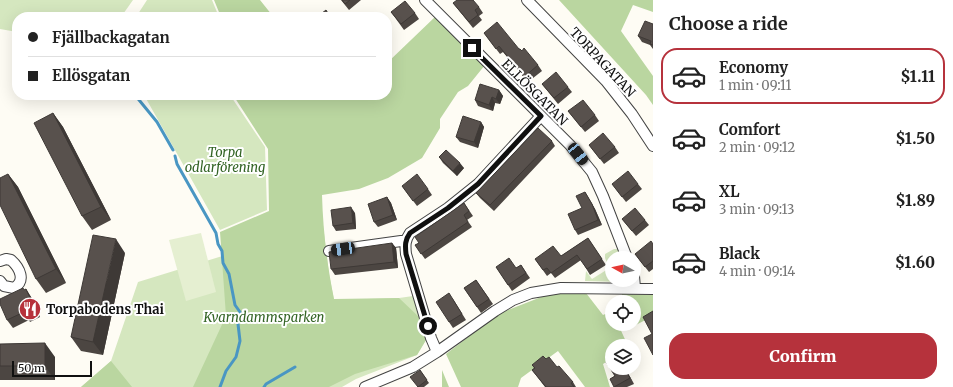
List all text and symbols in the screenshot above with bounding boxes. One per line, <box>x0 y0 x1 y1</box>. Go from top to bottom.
text: Choose a ride <box>669 12 788 35</box>
street label: TORPAGATAN <box>566 24 639 101</box>
text: Fjällbackagatan <box>52 28 170 47</box>
route end <box>463 39 481 57</box>
street label: ELLÖSGATAN <box>498 55 572 129</box>
icon: car <box>671 58 707 94</box>
text: Economy <box>719 58 788 77</box>
text: Ellösgatan <box>52 66 130 85</box>
text: $1.11 <box>900 67 935 86</box>
text: 1 min · 09:11 <box>719 77 791 94</box>
icon: car <box>671 120 707 156</box>
text: Comfort <box>719 120 780 139</box>
text: $1.50 <box>895 129 935 148</box>
text: 2 min · 09:12 <box>719 139 795 156</box>
car <box>566 141 590 167</box>
park label: Torpa odlarförening <box>185 144 265 176</box>
icon: car <box>671 182 707 218</box>
text: XL <box>719 182 740 201</box>
text: $1.89 <box>896 191 935 210</box>
text: 3 min · 09:13 <box>719 201 794 218</box>
car <box>330 241 356 257</box>
icon: car <box>671 244 707 280</box>
text: Black <box>719 244 760 263</box>
north arrow <box>605 251 641 287</box>
map controls <box>605 251 641 375</box>
text: $1.60 <box>895 253 935 272</box>
text: 4 min · 09:14 <box>719 263 795 280</box>
button: locate <box>605 295 641 331</box>
restaurant icon: Torpabodens Thai <box>17 296 43 322</box>
place label: Torpabodens Thai <box>46 301 164 318</box>
park label: Kvarndammsparken <box>203 309 325 326</box>
route start <box>419 317 437 335</box>
button: Confirm <box>669 333 937 379</box>
button: layers <box>605 339 641 375</box>
scale bar <box>12 359 92 378</box>
text: 50 m <box>18 361 45 375</box>

